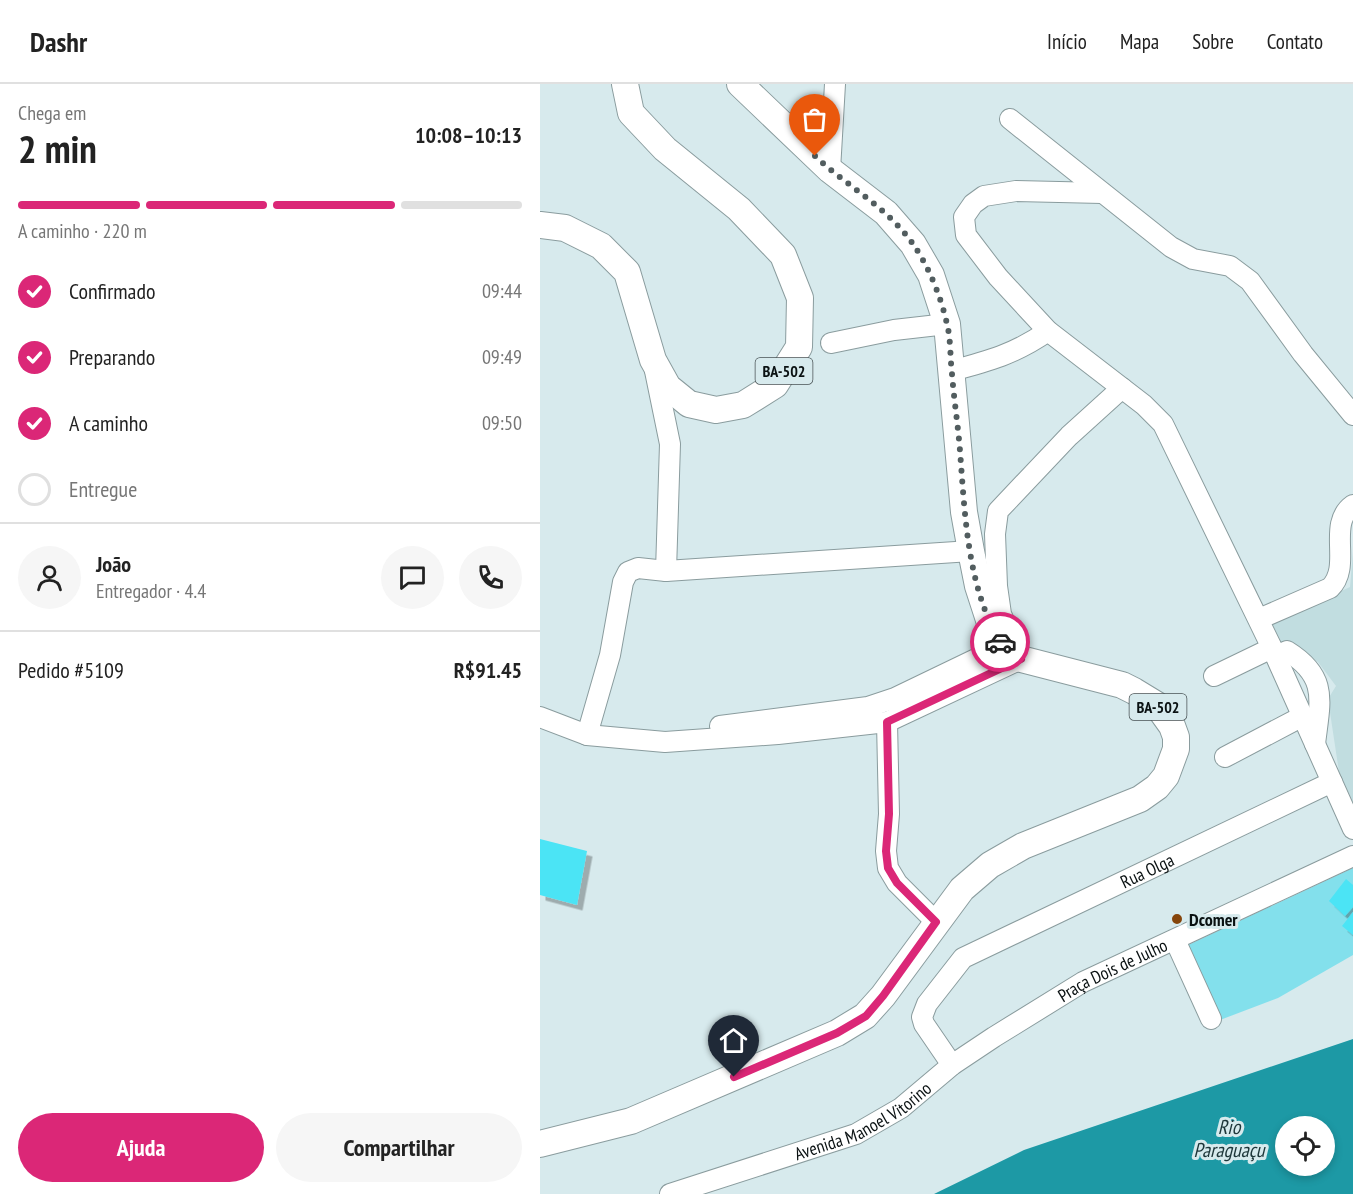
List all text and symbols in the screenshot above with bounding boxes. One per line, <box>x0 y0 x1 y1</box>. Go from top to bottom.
text: Dashr <box>30 23 87 60</box>
text: Início <box>1047 28 1087 55</box>
text: Mapa <box>1120 28 1159 55</box>
text: Sobre <box>1192 28 1234 55</box>
text: Contato <box>1267 28 1323 55</box>
pin <box>789 94 840 156</box>
text: Chega em <box>18 100 86 126</box>
icon: bag <box>798 103 831 136</box>
text: 10:08–10:13 <box>415 121 522 149</box>
text: 2 min <box>18 123 97 174</box>
text: A caminho · 220 m <box>18 218 147 244</box>
icon: check <box>18 275 51 308</box>
text: Confirmado <box>69 277 155 305</box>
text: 09:44 <box>482 278 522 304</box>
icon: check <box>18 341 51 374</box>
text: Preparando <box>69 343 155 371</box>
text: 09:49 <box>482 344 522 370</box>
road number: BA-502 <box>756 358 812 384</box>
icon: check <box>18 407 51 440</box>
text: A caminho <box>69 409 148 437</box>
text: 09:50 <box>482 410 522 436</box>
text: Entregue <box>69 475 137 503</box>
button: person <box>18 546 81 609</box>
button: chat <box>381 546 444 609</box>
button: phone <box>459 546 522 609</box>
text: João <box>96 550 131 578</box>
text: Entregador · 4.4 <box>96 578 206 604</box>
courier <box>970 612 1030 672</box>
icon: car <box>984 626 1017 659</box>
text: Pedido #5109 <box>18 656 124 684</box>
text: R$91.45 <box>454 656 522 684</box>
road number: BA-502 <box>1130 694 1186 720</box>
street label: Rua Olga <box>1116 848 1177 893</box>
place label: Dcomer <box>1189 908 1238 931</box>
marker: Dcomer <box>1170 912 1184 926</box>
street label: Praça Dois de Julho <box>1053 933 1171 1006</box>
pin <box>708 1015 759 1077</box>
icon: home <box>717 1024 750 1057</box>
street label: Avenida Manoel Vitorino <box>791 1076 936 1165</box>
button: Ajuda <box>18 1113 264 1182</box>
button: Compartilhar <box>276 1113 522 1182</box>
water label: Rio Paraguaçu <box>1193 1114 1266 1163</box>
map controls <box>1275 1116 1335 1176</box>
button: locate <box>1275 1116 1335 1176</box>

